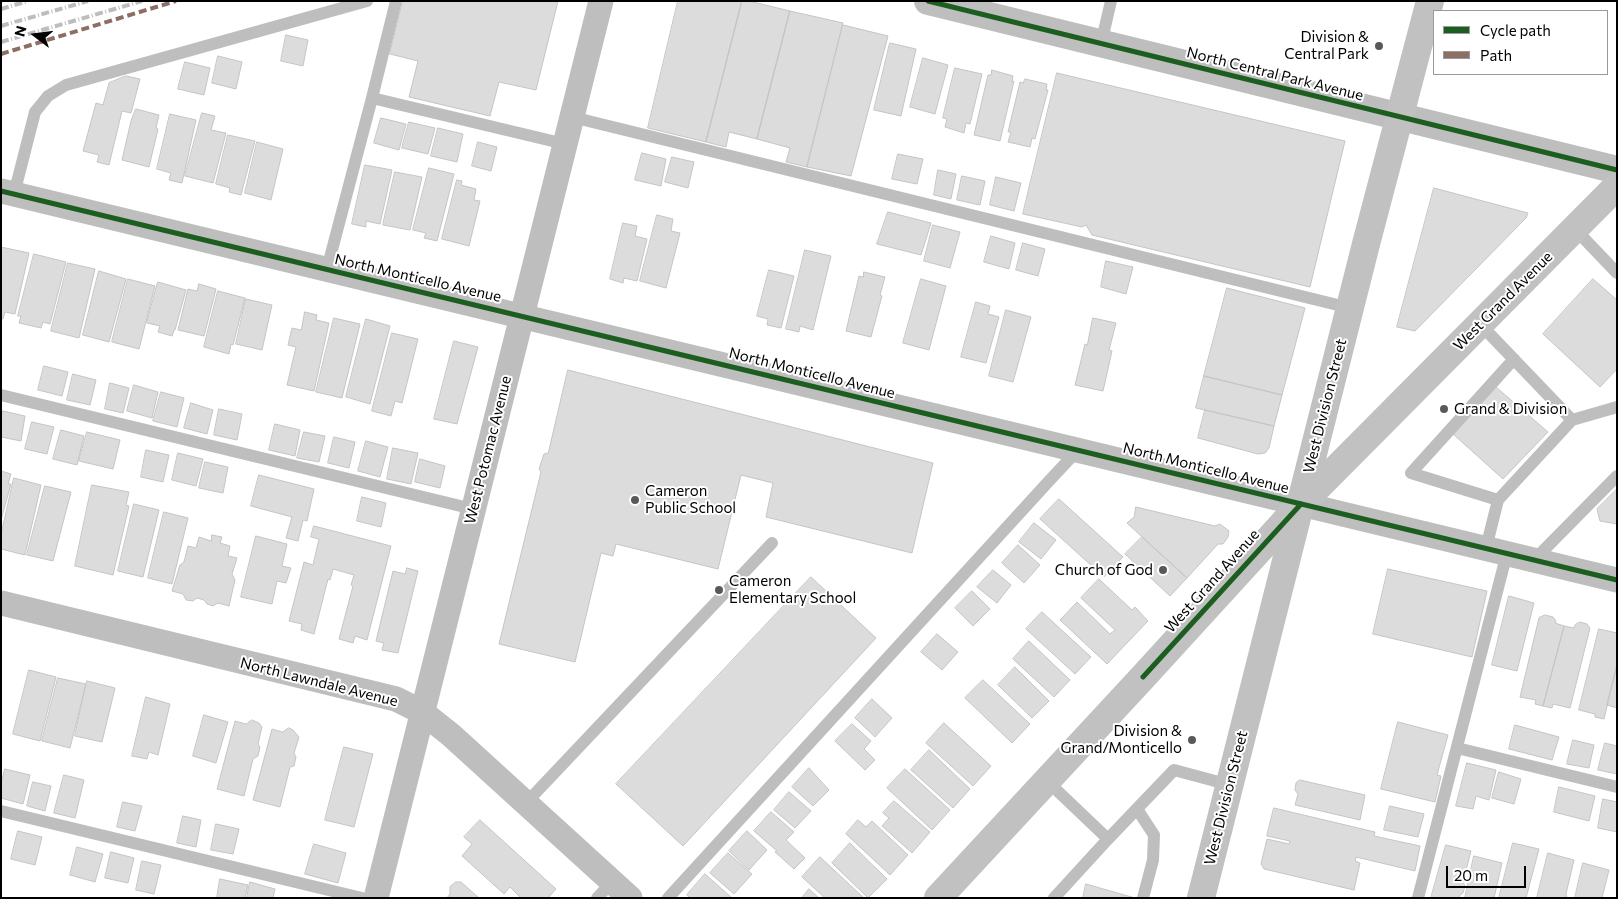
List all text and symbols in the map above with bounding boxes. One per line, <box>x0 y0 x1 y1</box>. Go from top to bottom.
north arrow <box>10 10 60 60</box>
legend <box>1433 10 1608 75</box>
text: Cycle path <box>1480 21 1551 39</box>
text: N <box>10 24 30 38</box>
place label: Division & Central Park <box>1284 28 1369 63</box>
marker: Division & Central Park <box>1373 40 1385 52</box>
street label: North Central Park Avenue <box>1185 43 1365 105</box>
text: Path <box>1480 46 1512 64</box>
street label: West Grand Avenue <box>1450 248 1556 354</box>
street label: North Monticello Avenue <box>333 250 503 306</box>
street label: West Division Street <box>1300 337 1350 475</box>
street label: North Monticello Avenue <box>727 344 897 402</box>
street label: West Potomac Avenue <box>461 374 515 526</box>
place label: Grand & Division <box>1454 400 1567 418</box>
marker: Grand & Division <box>1438 403 1450 415</box>
street label: North Monticello Avenue <box>1121 439 1291 497</box>
place label: Cameron Public School <box>645 482 736 517</box>
marker: Cameron Public School <box>629 494 641 506</box>
street label: West Grand Avenue <box>1161 526 1263 636</box>
place label: Church of God <box>1055 561 1153 579</box>
marker: Church of God <box>1157 564 1169 576</box>
place label: Cameron Elementary School <box>729 572 856 607</box>
marker: Cameron Elementary School <box>713 584 725 596</box>
street label: North Lawndale Avenue <box>238 654 400 710</box>
place label: Division & Grand/Monticello <box>1060 722 1182 757</box>
street label: West Division Street <box>1201 729 1251 867</box>
marker: Division & Grand/Monticello <box>1186 734 1198 746</box>
scale bar <box>1448 856 1528 888</box>
text: 20 m <box>1454 866 1488 884</box>

